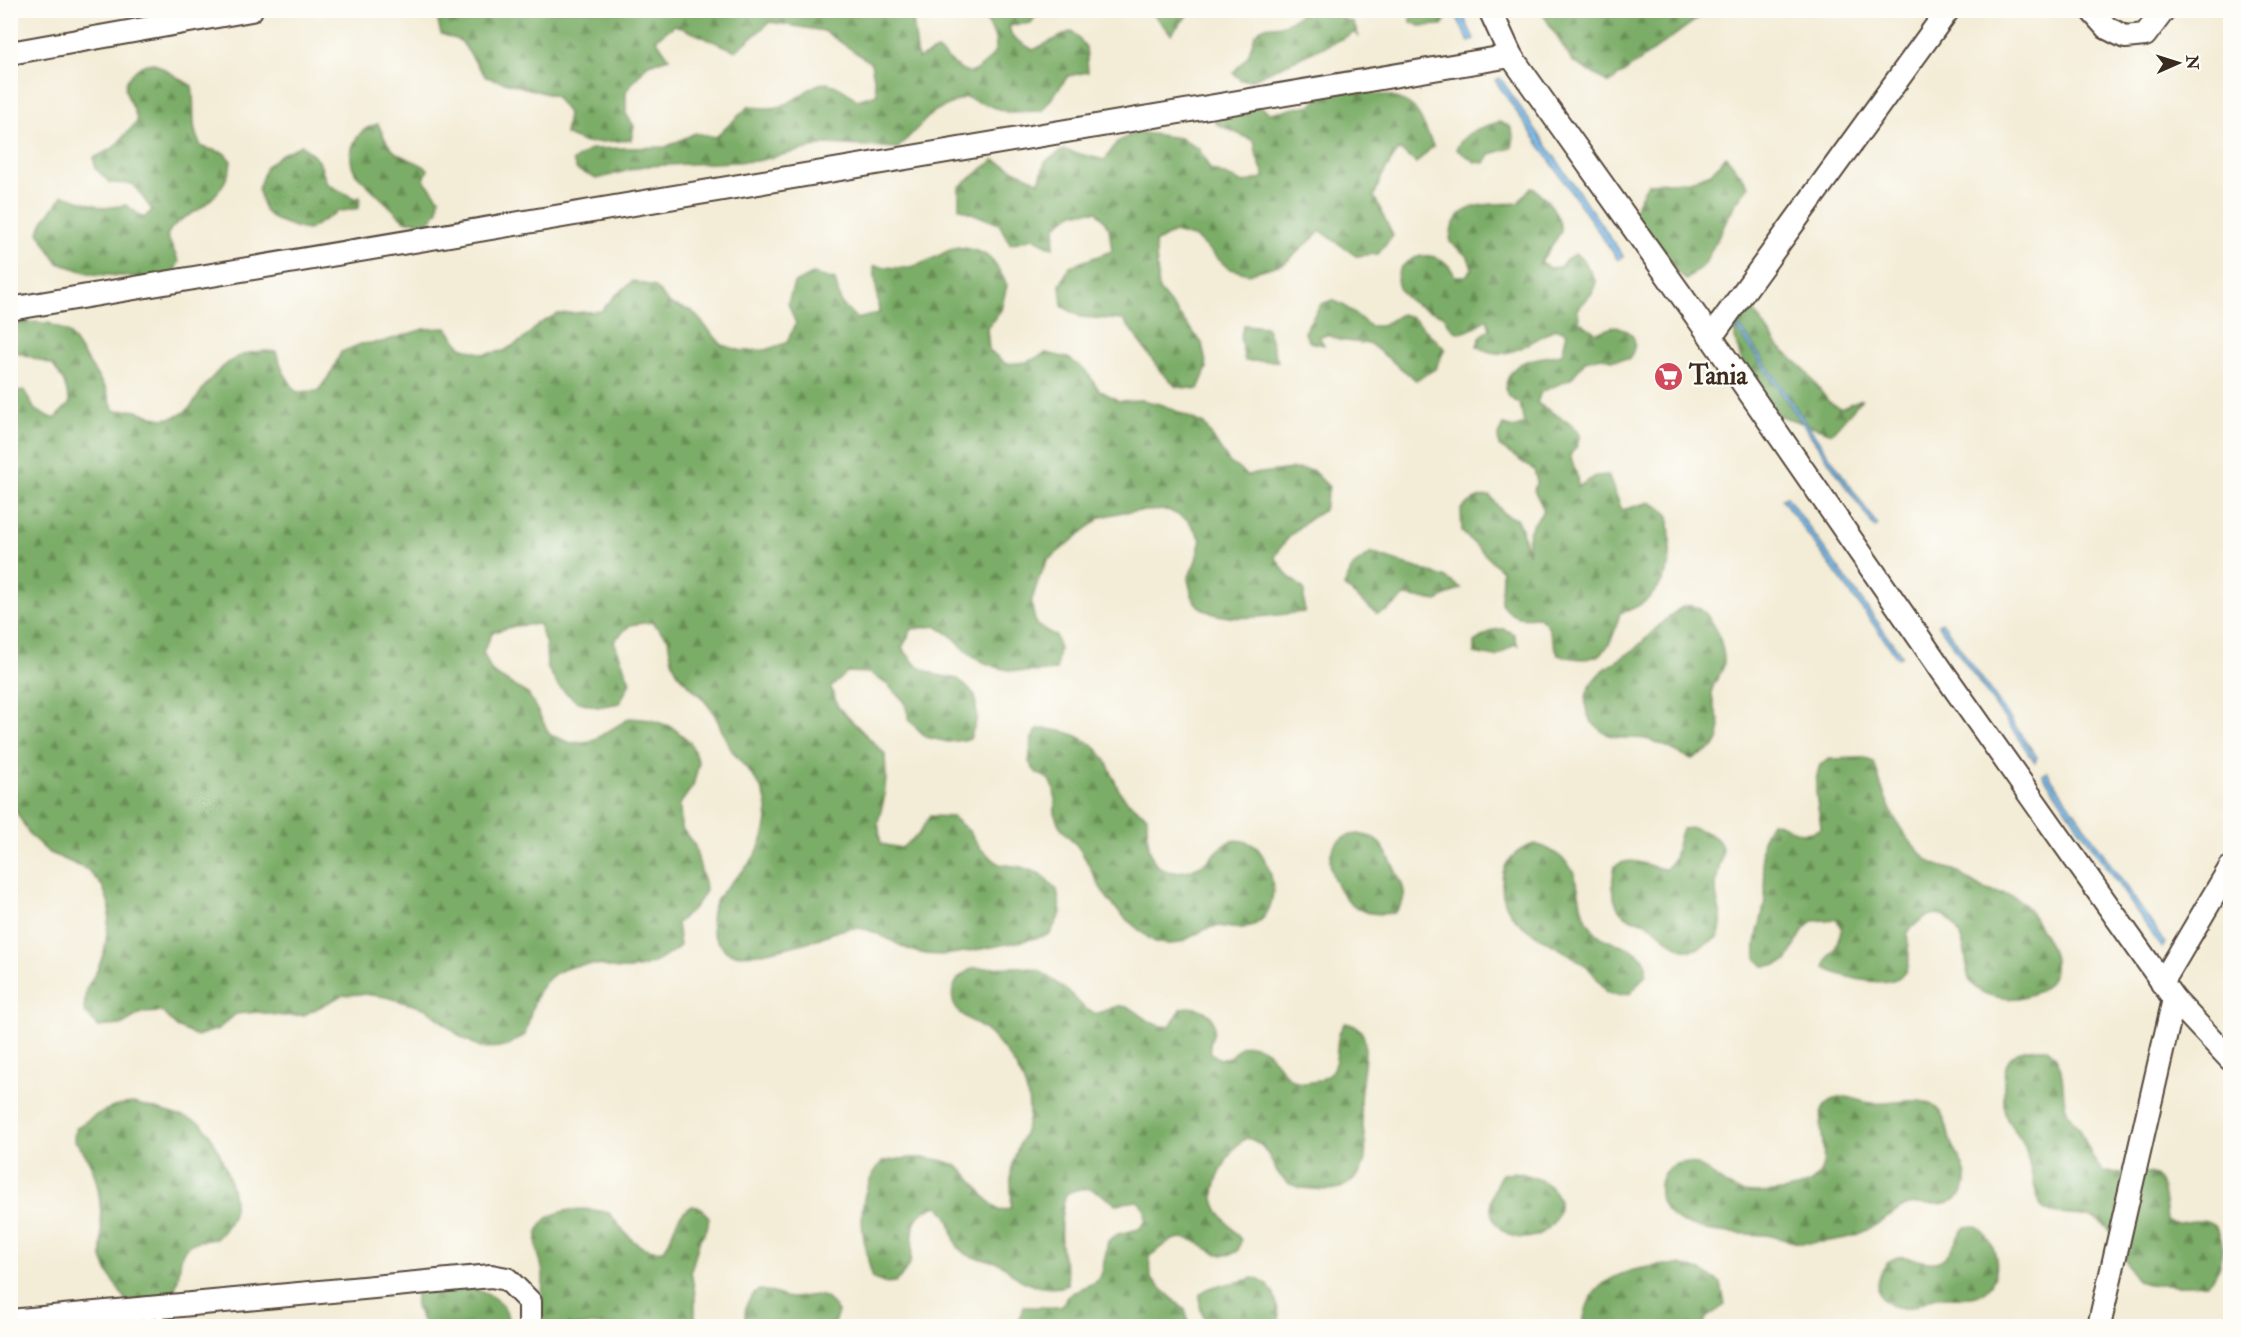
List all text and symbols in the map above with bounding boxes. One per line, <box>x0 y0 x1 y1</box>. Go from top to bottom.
north arrow <box>2148 33 2208 93</box>
text: N <box>2182 54 2202 71</box>
supermarket icon: Tania <box>1652 360 1684 392</box>
place label: Tania <box>1688 360 1748 392</box>

